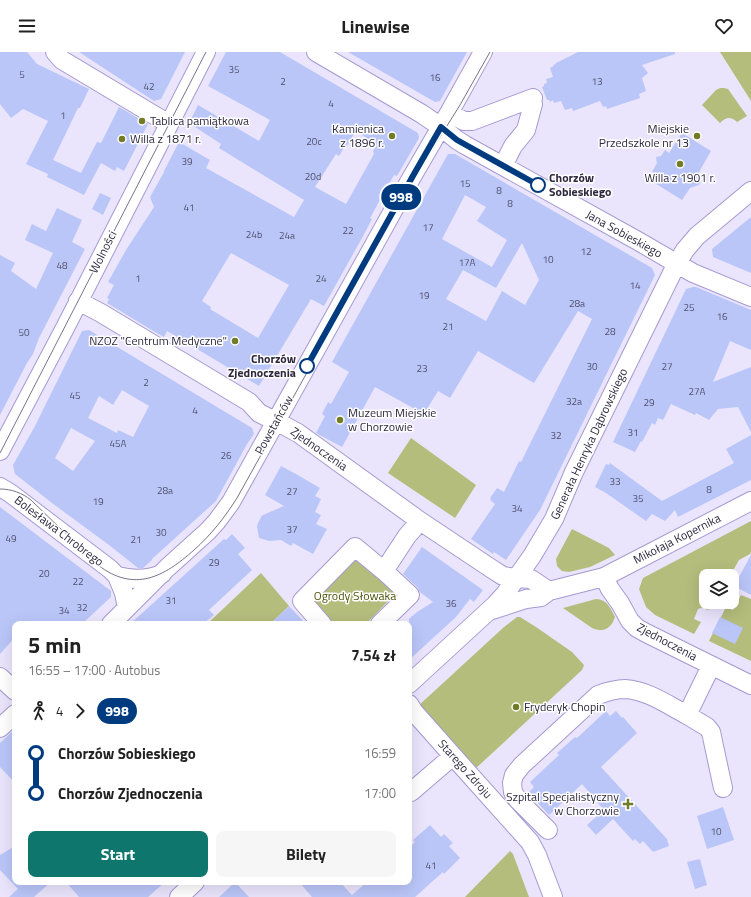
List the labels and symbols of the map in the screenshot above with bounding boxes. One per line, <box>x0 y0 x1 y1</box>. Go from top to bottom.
house number: 35 <box>228 62 240 77</box>
house number: 5 <box>19 67 25 82</box>
house number: 16 <box>429 70 441 85</box>
house number: 2 <box>280 74 286 89</box>
house number: 13 <box>591 74 603 89</box>
house number: 42 <box>143 79 155 94</box>
house number: 4 <box>328 96 334 111</box>
house number: 1 <box>60 108 66 123</box>
place label: Tablica pamiątkowa <box>150 111 249 130</box>
marker: Tablica pamiątkowa <box>137 116 147 126</box>
place label: Kamienica z 1896 r. <box>332 119 384 152</box>
place label: Miejskie Przedszkole nr 13 <box>599 119 689 152</box>
place label: Willa z 1871 r. <box>130 129 201 148</box>
marker: Kamienica z 1896 r. <box>387 131 397 141</box>
marker: Miejskie Przedszkole nr 13 <box>692 131 702 141</box>
marker: Willa z 1871 r. <box>117 134 127 144</box>
house number: 20c <box>306 134 322 149</box>
house number: 39 <box>181 154 193 169</box>
marker: Willa z 1901 r. <box>675 159 685 169</box>
place label: Chorzów Sobieskiego <box>549 168 612 201</box>
place label: Willa z 1901 r. <box>644 168 716 187</box>
house number: 20d <box>305 169 321 184</box>
house number: 15 <box>459 176 471 191</box>
marker: Chorzów Sobieskiego <box>530 177 546 193</box>
house number: 8 <box>496 183 502 198</box>
line badge: 998 <box>378 184 424 210</box>
house number: 8 <box>507 196 513 211</box>
house number: 41 <box>183 200 195 215</box>
street label: Jana Sobieskiego <box>582 205 666 262</box>
house number: 17 <box>422 220 434 235</box>
house number: 22 <box>342 223 354 238</box>
street label: Wolności <box>84 227 121 276</box>
house number: 24b <box>246 227 262 242</box>
house number: 24a <box>279 228 295 243</box>
house number: 12 <box>580 244 592 259</box>
house number: 10 <box>542 252 554 267</box>
house number: 17A <box>458 255 476 270</box>
house number: 48 <box>56 258 68 273</box>
house number: 1 <box>135 271 141 286</box>
house number: 24 <box>315 271 327 286</box>
house number: 14 <box>629 278 641 293</box>
house number: 19 <box>418 288 430 303</box>
house number: 28a <box>569 296 585 311</box>
house number: 25 <box>683 300 695 315</box>
house number: 16 <box>716 309 728 324</box>
house number: 21 <box>442 319 454 334</box>
house number: 28 <box>604 324 616 339</box>
house number: 50 <box>18 325 30 340</box>
place label: NZOZ "Centrum Medyczne" <box>89 331 227 350</box>
marker: NZOZ "Centrum Medyczne" <box>230 336 240 346</box>
place label: Chorzów Zjednoczenia <box>228 349 296 382</box>
marker: Chorzów Zjednoczenia <box>299 358 315 374</box>
house number: 30 <box>586 359 598 374</box>
house number: 27 <box>661 359 673 374</box>
house number: 23 <box>416 361 428 376</box>
street label: Generała Henryka Dąbrowskiego <box>545 365 632 523</box>
house number: 2 <box>143 375 149 390</box>
house number: 27A <box>688 384 706 399</box>
house number: 45 <box>69 388 81 403</box>
street label: Powstańców <box>249 392 298 458</box>
house number: 32a <box>566 394 582 409</box>
house number: 29 <box>643 395 655 410</box>
house number: 4 <box>192 403 198 418</box>
place label: Muzeum Miejskie w Chorzowie <box>348 403 436 436</box>
marker: Muzeum Miejskie w Chorzowie <box>335 415 345 425</box>
street label: Zjednoczenia <box>287 422 352 475</box>
house number: 31 <box>627 425 639 440</box>
house number: 32 <box>550 428 562 443</box>
house number: 45A <box>109 436 127 451</box>
house number: 26 <box>220 448 232 463</box>
house number: 33 <box>609 474 621 489</box>
house number: 8 <box>706 482 712 497</box>
house number: 28a <box>157 483 173 498</box>
house number: 27 <box>286 484 298 499</box>
street label: Bolesława Chrobrego <box>11 491 108 571</box>
house number: 35 <box>632 491 644 506</box>
house number: 19 <box>92 494 104 509</box>
house number: 34 <box>511 501 523 516</box>
street label: Mikołaja Kopernika <box>630 508 724 569</box>
house number: 37 <box>286 522 298 537</box>
house number: 30 <box>155 525 167 540</box>
house number: 49 <box>5 531 17 546</box>
house number: 21 <box>130 532 142 547</box>
house number: 29 <box>208 555 220 570</box>
house number: 20 <box>38 566 50 581</box>
house number: 22 <box>72 574 84 589</box>
park label: Ogrody Słowaka <box>314 586 396 605</box>
house number: 31 <box>165 593 177 608</box>
house number: 36 <box>445 596 457 611</box>
house number: 32 <box>76 600 88 615</box>
house number: 34 <box>58 603 70 618</box>
street label: Zjednoczenia <box>634 618 701 665</box>
place label: Fryderyk Chopin <box>524 697 605 716</box>
marker: Fryderyk Chopin <box>511 702 521 712</box>
street label: Starego Zdroju <box>434 735 497 802</box>
place label: Szpital Specjalistyczny w Chorzowie <box>506 787 619 820</box>
marker: Szpital Specjalistyczny w Chorzowie <box>622 798 634 810</box>
house number: 10 <box>710 824 722 839</box>
house number: 41 <box>425 858 437 873</box>

